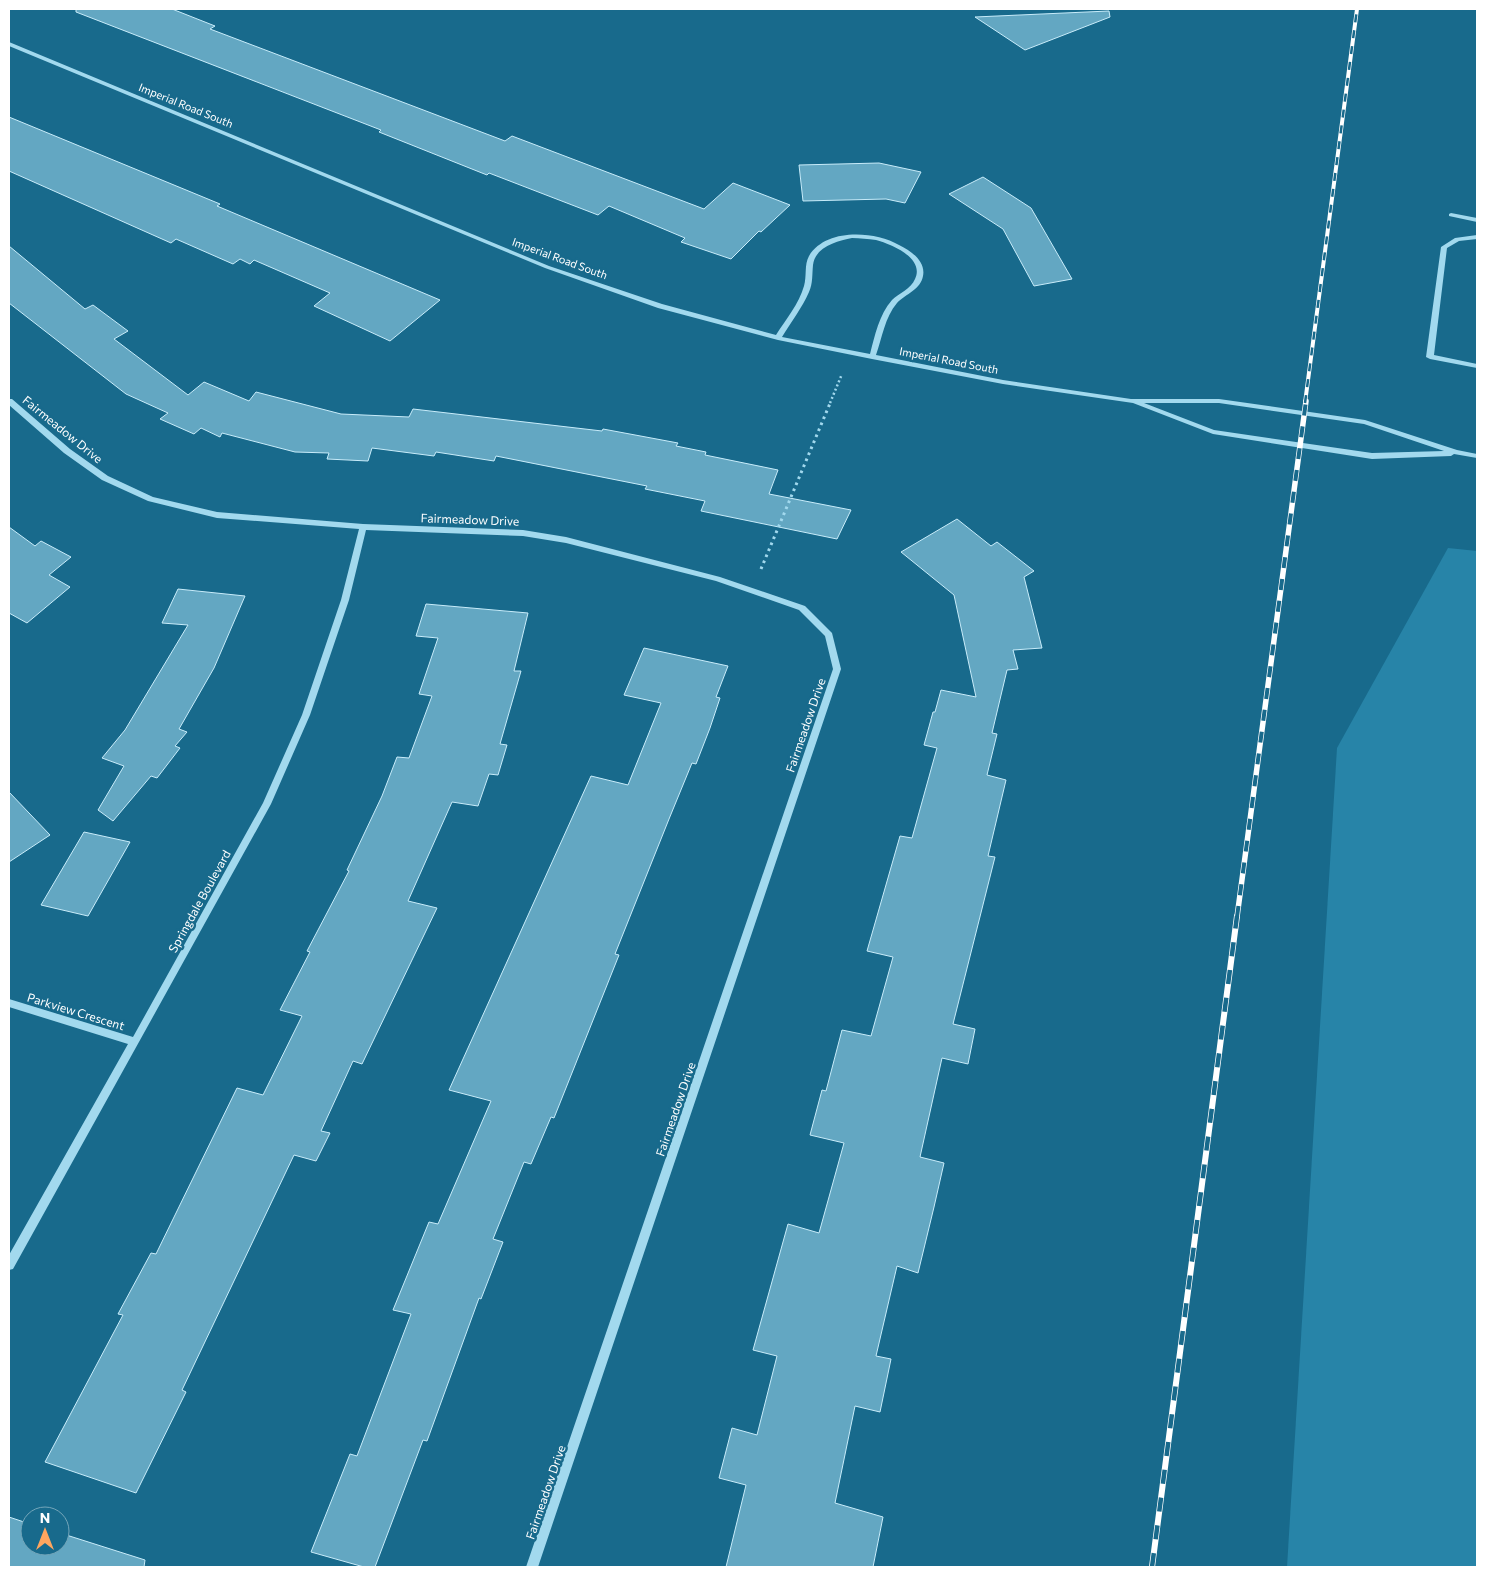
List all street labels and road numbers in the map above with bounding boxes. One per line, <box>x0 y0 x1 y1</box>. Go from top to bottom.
street label: Imperial Road South <box>137 80 235 130</box>
street label: Imperial Road South <box>510 235 610 281</box>
street label: Imperial Road South <box>898 344 1000 376</box>
street label: Fairmeadow Drive <box>20 393 106 465</box>
street label: Fairmeadow Drive <box>420 510 520 528</box>
street label: Fairmeadow Drive <box>782 676 828 774</box>
street label: Springdale Boulevard <box>165 847 233 955</box>
street label: Parkview Crescent <box>26 990 126 1032</box>
street label: Fairmeadow Drive <box>652 1060 698 1158</box>
street label: Fairmeadow Drive <box>522 1443 568 1541</box>

